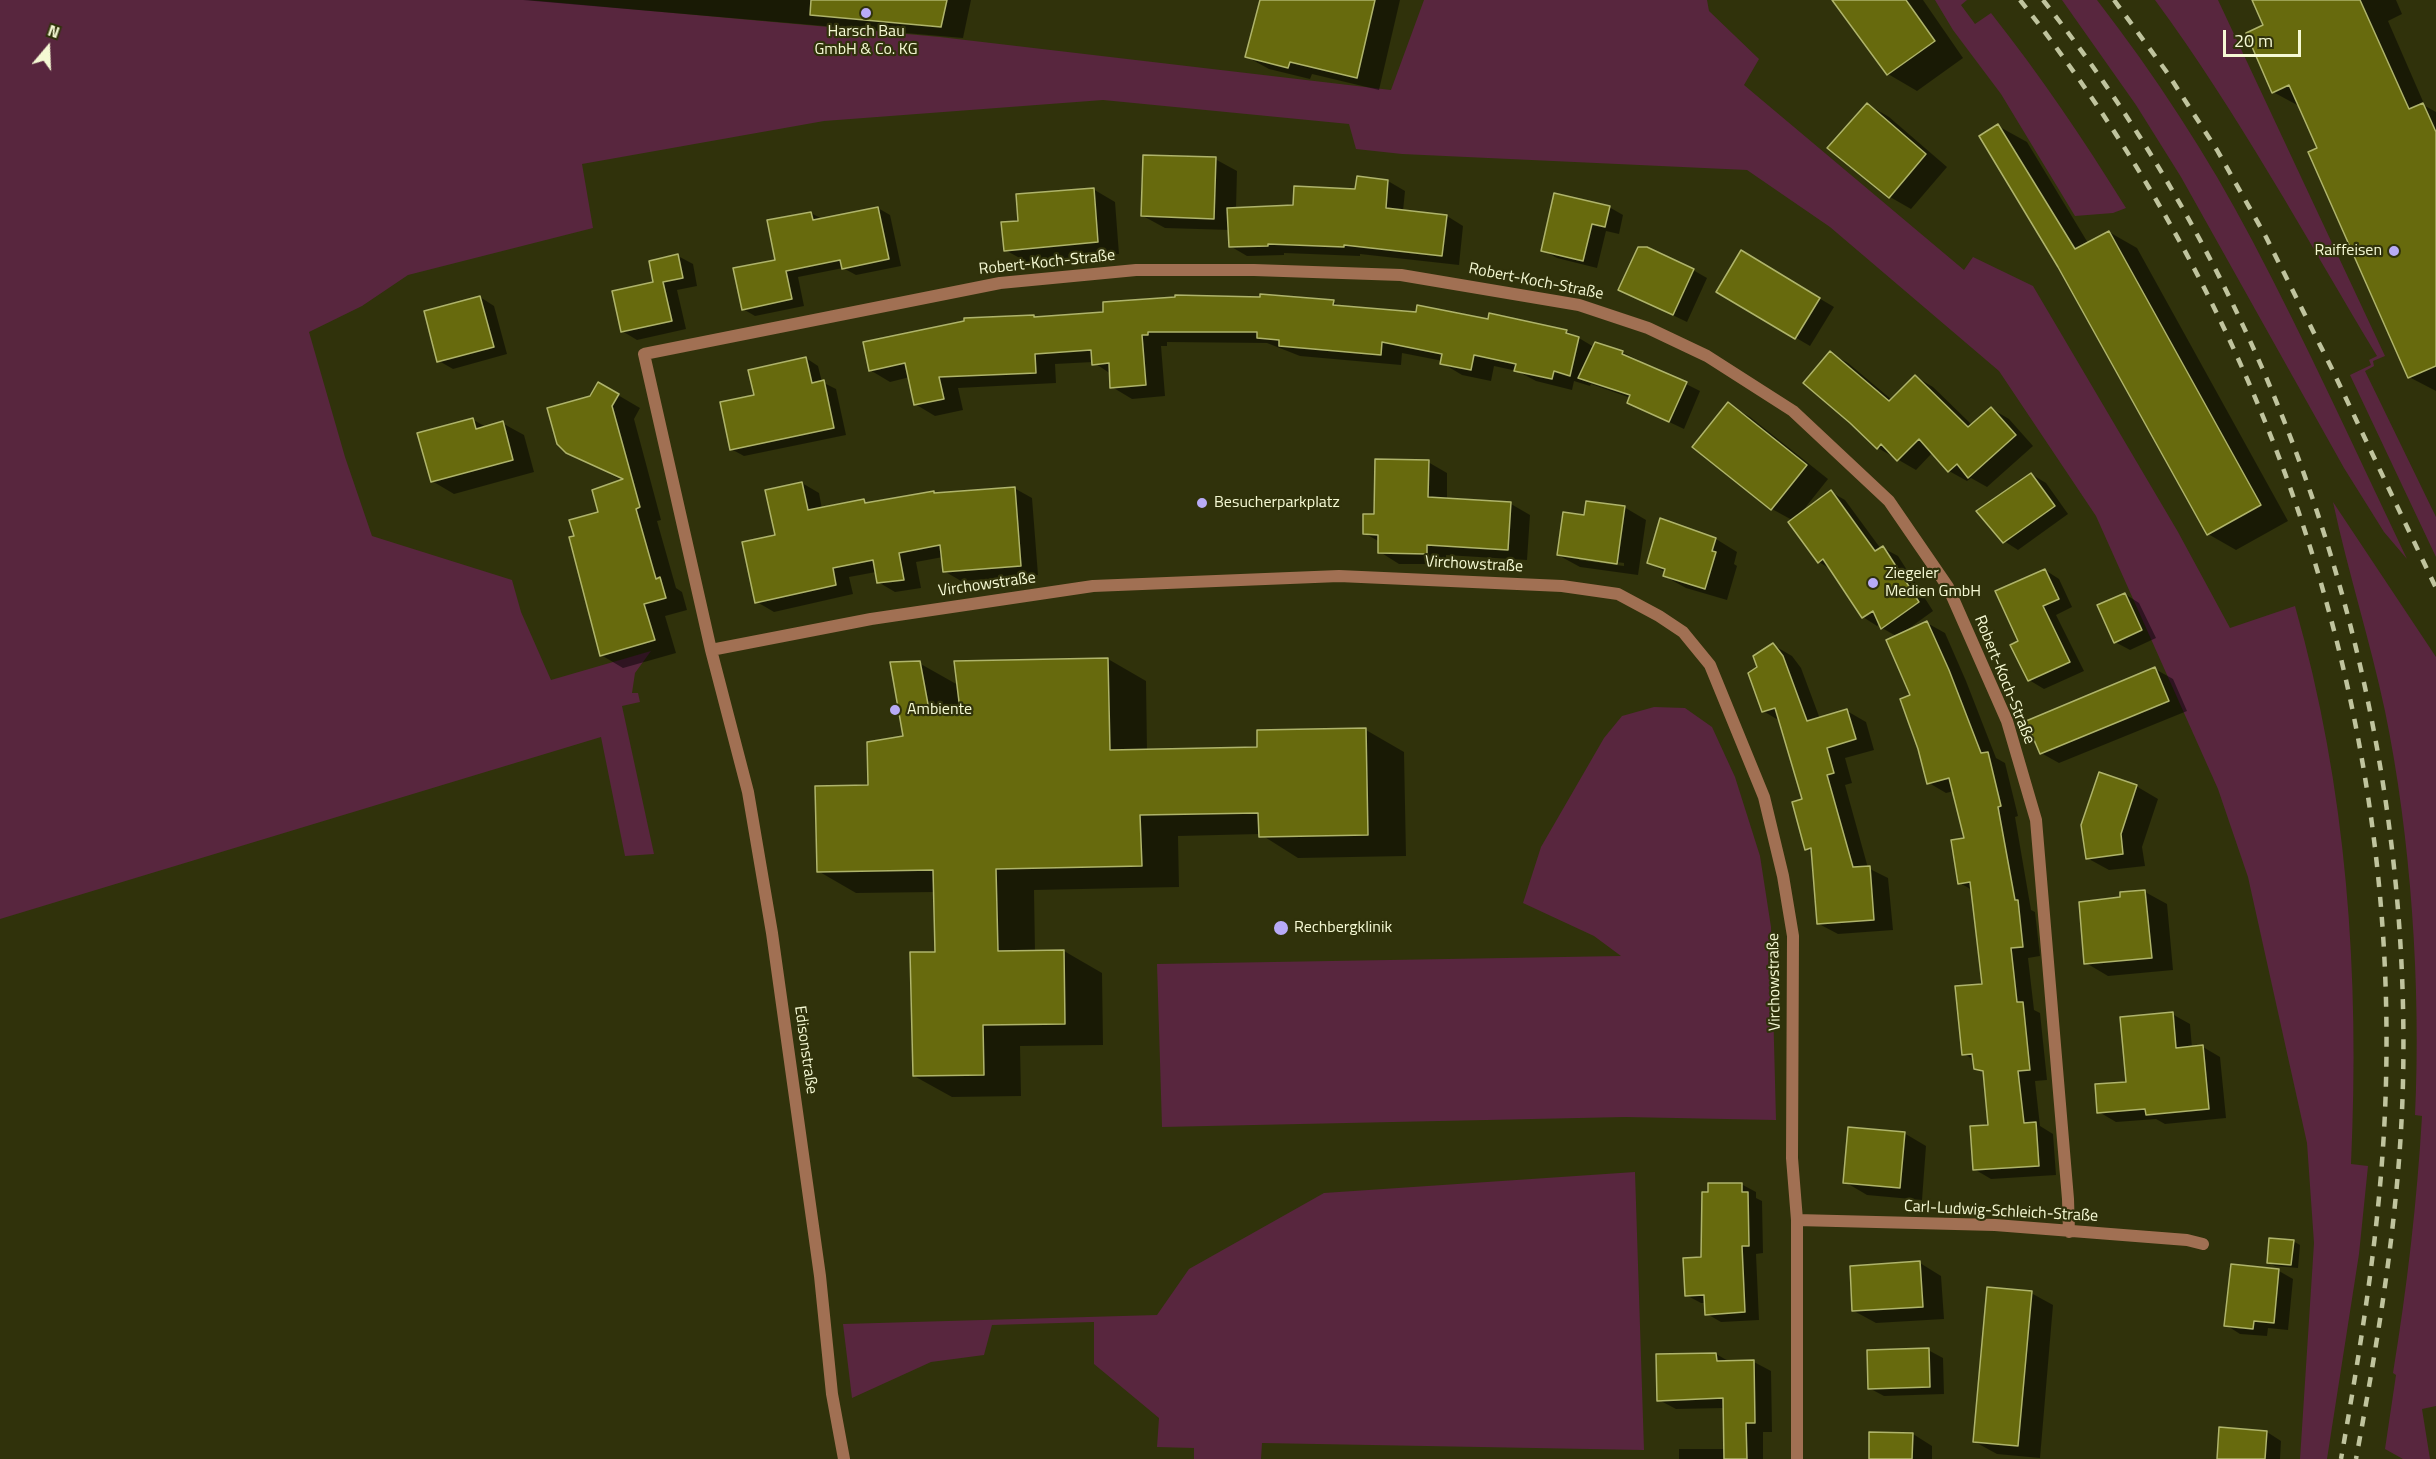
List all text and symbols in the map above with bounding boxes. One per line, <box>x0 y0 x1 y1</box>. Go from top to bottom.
marker: Harsch Bau GmbH & Co. KG <box>859 6 873 20</box>
north arrow <box>18 18 78 78</box>
text: N <box>45 18 63 44</box>
scale bar <box>2226 18 2304 56</box>
place label: Harsch Bau GmbH & Co. KG <box>814 22 918 60</box>
text: 20 m <box>2234 27 2273 54</box>
place label: Raiffeisen <box>2314 241 2382 261</box>
marker: Raiffeisen <box>2387 244 2401 258</box>
street label: Robert-Koch-Straße <box>978 246 1116 280</box>
street label: Robert-Koch-Straße <box>1467 260 1605 304</box>
place label: Besucherparkplatz <box>1214 493 1340 513</box>
marker: Besucherparkplatz <box>1195 496 1209 510</box>
street label: Virchowstraße <box>1425 553 1523 577</box>
place label: Ziegeler Medien GmbH <box>1885 564 1981 602</box>
street label: Virchowstraße <box>937 569 1037 601</box>
marker: Ziegeler Medien GmbH <box>1866 576 1880 590</box>
street label: Robert-Koch-Straße <box>1969 613 2039 747</box>
place label: Ambiente <box>907 700 972 720</box>
marker: Ambiente <box>888 703 902 717</box>
place label: Rechbergklinik <box>1294 918 1392 938</box>
marker: Rechbergklinik <box>1272 919 1290 937</box>
street label: Virchowstraße <box>1765 933 1785 1031</box>
street label: Edisonstraße <box>789 1005 821 1095</box>
street label: Carl-Ludwig-Schleich-Straße <box>1903 1197 2099 1227</box>

